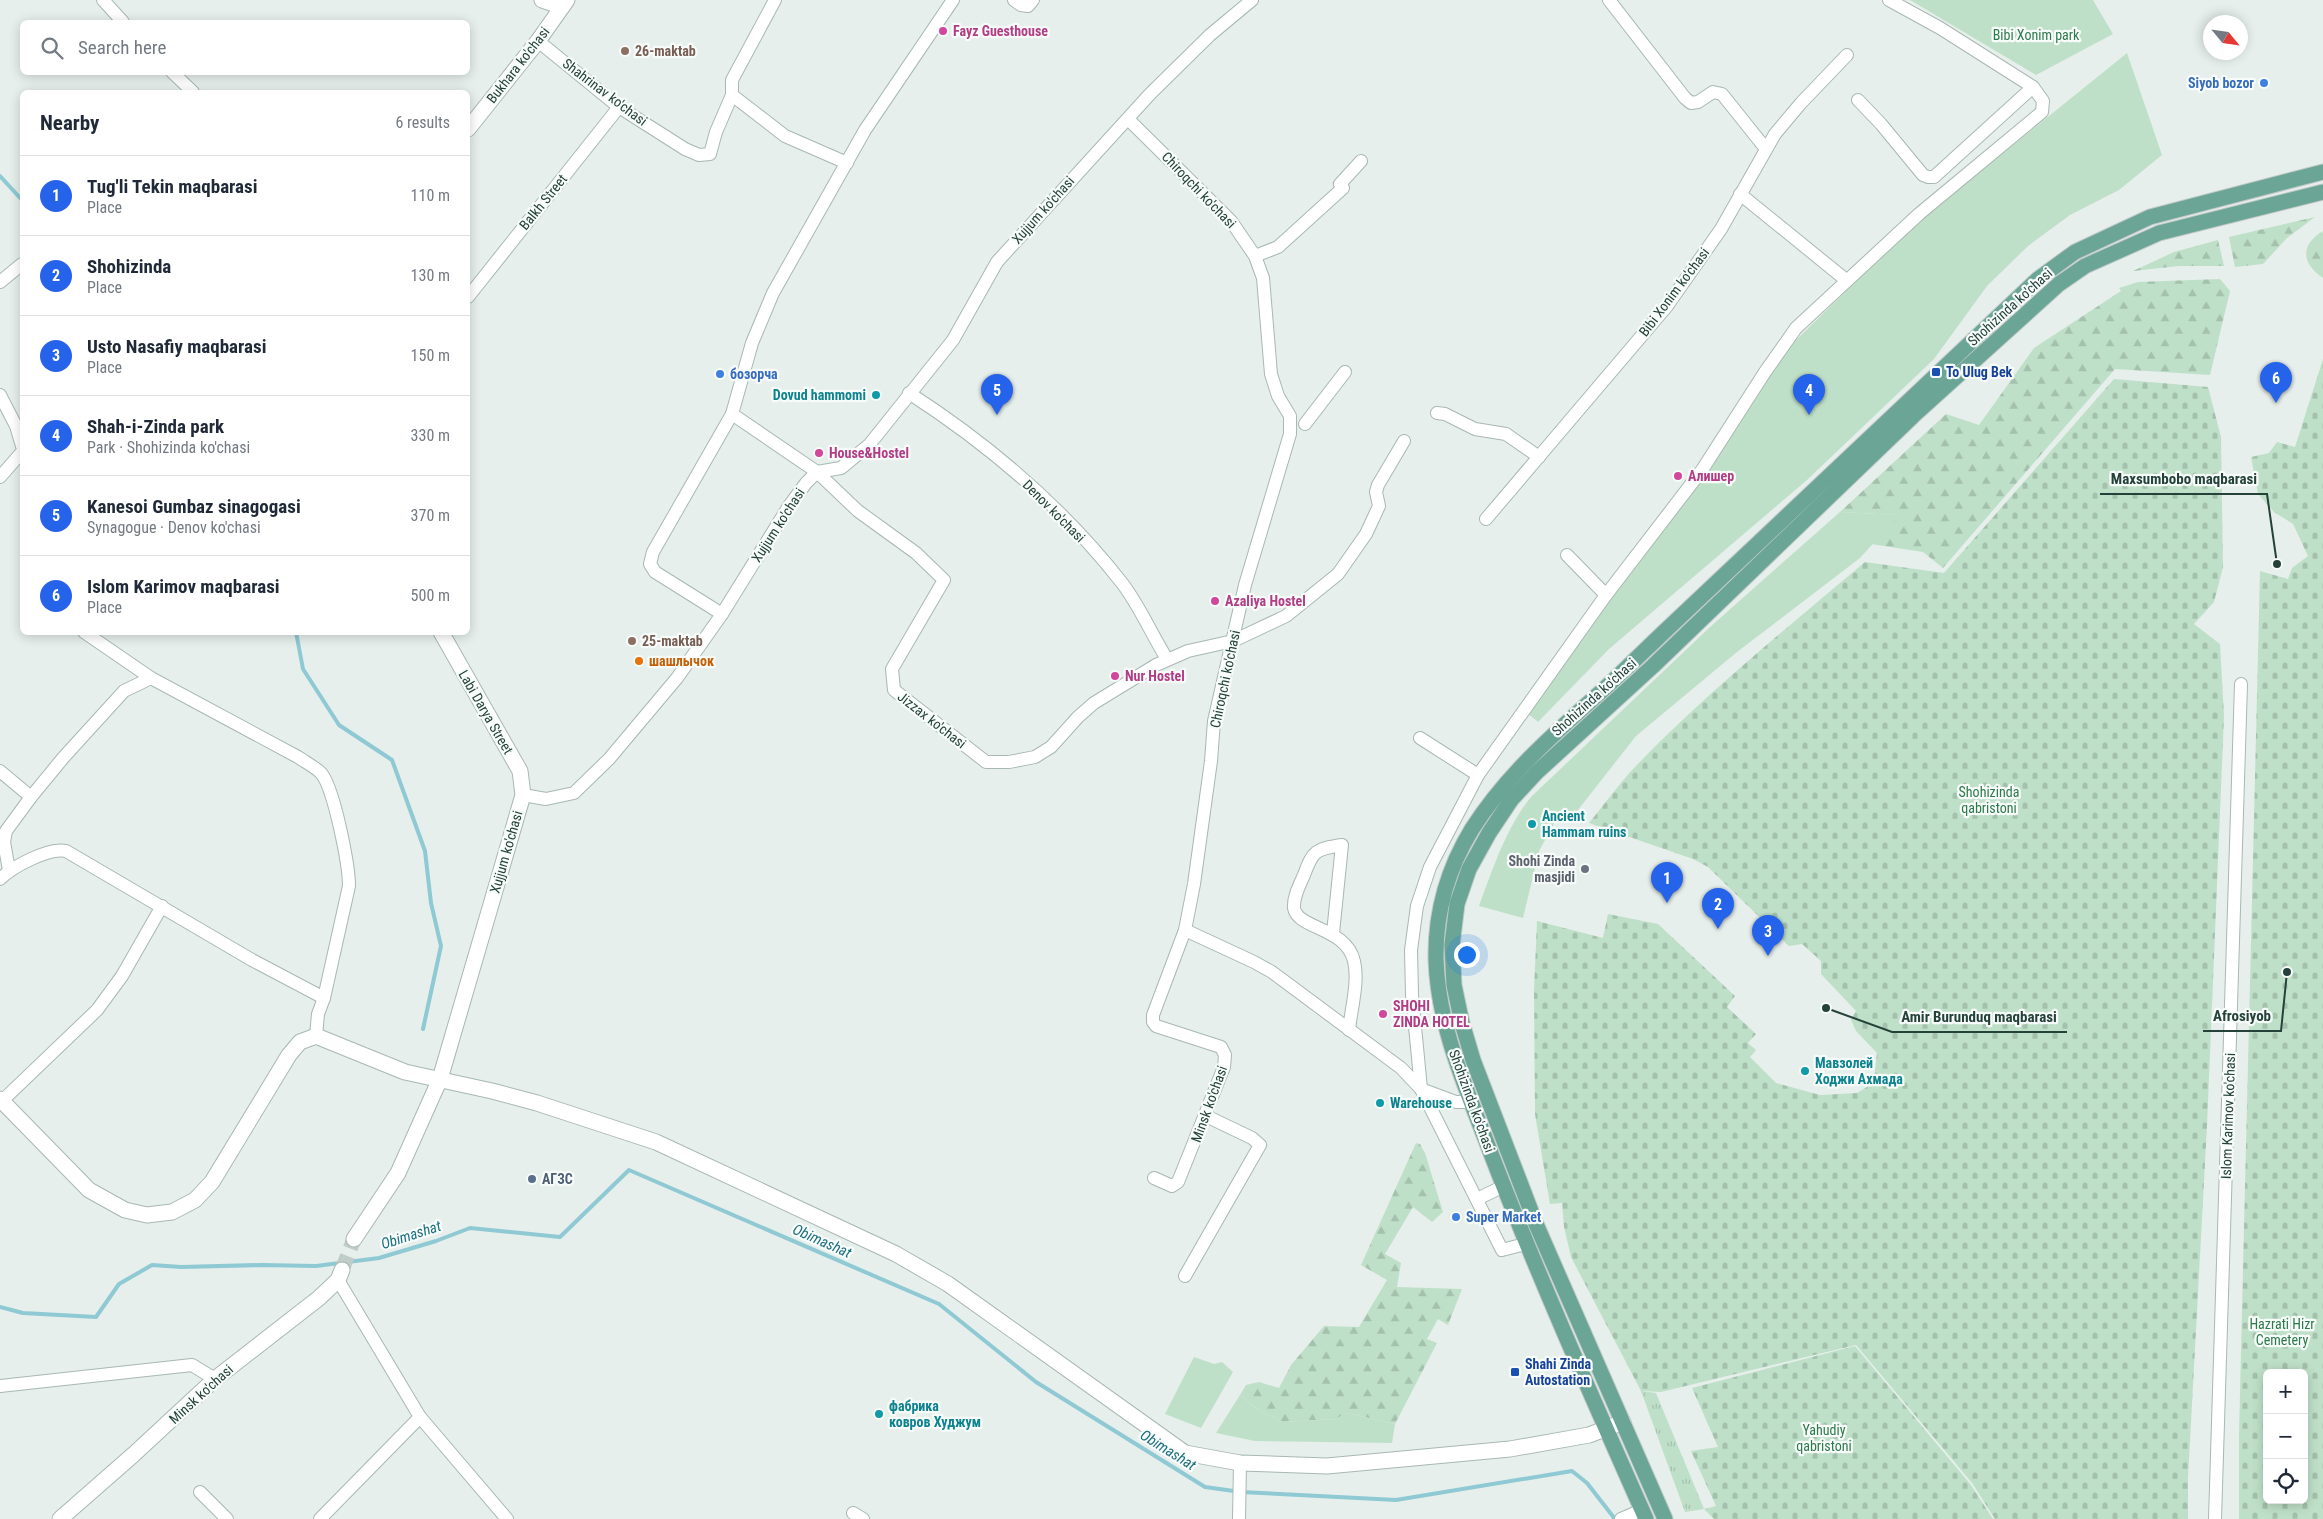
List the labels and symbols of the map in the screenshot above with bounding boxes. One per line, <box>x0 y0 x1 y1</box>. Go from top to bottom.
north arrow <box>2203 15 2248 60</box>
place label: Fayz Guesthouse <box>953 23 1048 39</box>
street label: Bukhara ko'chasi <box>483 24 553 106</box>
marker: Fayz Guesthouse <box>937 25 949 37</box>
park label: Bibi Xonim park <box>1993 27 2080 43</box>
place label: 26-maktab <box>635 43 696 59</box>
marker: 26-maktab <box>619 45 631 57</box>
street label: Shahrinav ko'chasi <box>560 55 650 129</box>
place label: Siyob bozor <box>2188 75 2254 91</box>
marker: Siyob bozor <box>2258 77 2270 89</box>
street label: Chiroqchi ko'chasi <box>1159 149 1239 231</box>
street label: Balkh Street <box>516 171 570 233</box>
street label: Xujjum ko'chasi <box>1009 173 1077 247</box>
street label: Bibi Xonim ko'chasi <box>1636 245 1712 339</box>
street label: Shohizinda ko'chasi <box>1965 265 2055 349</box>
pin: 6 <box>2260 362 2292 403</box>
place label: To Ulug Bek <box>1946 364 2013 380</box>
place label: бозорча <box>730 366 778 382</box>
marker: To Ulug Bek <box>1930 366 1942 378</box>
marker: бозорча <box>714 368 726 380</box>
pin: 5 <box>981 374 1013 415</box>
pin: 4 <box>1793 374 1825 415</box>
place label: Dovud hammomi <box>773 387 866 403</box>
marker: Dovud hammomi <box>870 389 882 401</box>
place label: House&Hostel <box>829 445 909 461</box>
marker: House&Hostel <box>813 447 825 459</box>
callout: Maxsumbobo maqbarasi <box>2100 464 2267 494</box>
place label: Алишер <box>1688 468 1734 484</box>
marker: Алишер <box>1672 470 1684 482</box>
text: Maxsumbobo maqbarasi <box>2111 470 2257 488</box>
street label: Denov ko'chasi <box>1020 477 1088 545</box>
street label: Xujjum ko'chasi <box>748 485 808 565</box>
place label: Azaliya Hostel <box>1225 593 1306 609</box>
marker: Azaliya Hostel <box>1209 595 1221 607</box>
street label: Chiroqchi ko'chasi <box>1207 629 1243 729</box>
place label: 25-maktab <box>642 633 703 649</box>
marker: 25-maktab <box>626 635 638 647</box>
place label: шашлычок <box>649 653 714 669</box>
marker: шашлычок <box>633 655 645 667</box>
street label: Shohizinda ko'chasi <box>1549 655 1639 739</box>
street label: Labi Darya Street <box>456 667 516 757</box>
place label: Nur Hostel <box>1125 668 1185 684</box>
marker: Nur Hostel <box>1109 670 1121 682</box>
street label: Jizzax ko'chasi <box>895 688 969 752</box>
park label: Shohizinda qabristoni <box>1959 784 2019 816</box>
place label: Ancient Hammam ruins <box>1542 808 1626 840</box>
street label: Xujjum ko'chasi <box>487 809 525 895</box>
marker: Ancient Hammam ruins <box>1526 818 1538 830</box>
place label: Shohi Zinda masjidi <box>1509 853 1575 885</box>
pin: 1 <box>1651 862 1683 903</box>
marker: Shohi Zinda masjidi <box>1579 863 1591 875</box>
pin: 2 <box>1702 888 1734 929</box>
pin: 3 <box>1752 915 1784 956</box>
your location <box>1454 942 1480 968</box>
place label: SHOHI ZINDA HOTEL <box>1393 998 1470 1030</box>
callout: Afrosiyob <box>2203 1001 2281 1031</box>
callout: Amir Burunduq maqbarasi <box>1892 1002 2067 1032</box>
text: Afrosiyob <box>2213 1007 2271 1025</box>
marker: SHOHI ZINDA HOTEL <box>1377 1008 1389 1020</box>
text: Amir Burunduq maqbarasi <box>1901 1008 2057 1026</box>
street label: Shohizinda ko'chasi <box>1446 1048 1498 1154</box>
street label: Islom Karimov ko'chasi <box>2218 1053 2238 1179</box>
place label: Мавзолей Ходжи Ахмада <box>1815 1055 1903 1087</box>
street label: Minsk ko'chasi <box>1188 1063 1230 1145</box>
marker: Мавзолей Ходжи Ахмада <box>1799 1065 1811 1077</box>
place label: Warehouse <box>1390 1095 1452 1111</box>
marker: Warehouse <box>1374 1097 1386 1109</box>
place label: АГЗС <box>542 1171 573 1187</box>
marker: АГЗС <box>526 1173 538 1185</box>
place label: Super Market <box>1466 1209 1541 1225</box>
marker: Super Market <box>1450 1211 1462 1223</box>
water label: Obimashat <box>379 1217 444 1253</box>
water label: Obimashat <box>790 1220 855 1262</box>
park label: Hazrati Hizr Cemetery <box>2249 1316 2315 1348</box>
place label: Shahi Zinda Autostation <box>1525 1356 1591 1388</box>
street label: Minsk ko'chasi <box>166 1361 236 1427</box>
marker: Shahi Zinda Autostation <box>1509 1366 1521 1378</box>
place label: фабрика ковров Худжум <box>889 1398 981 1430</box>
marker: фабрика ковров Худжум <box>873 1408 885 1420</box>
park label: Yahudiy qabristoni <box>1796 1422 1852 1454</box>
water label: Obimashat <box>1137 1426 1200 1474</box>

